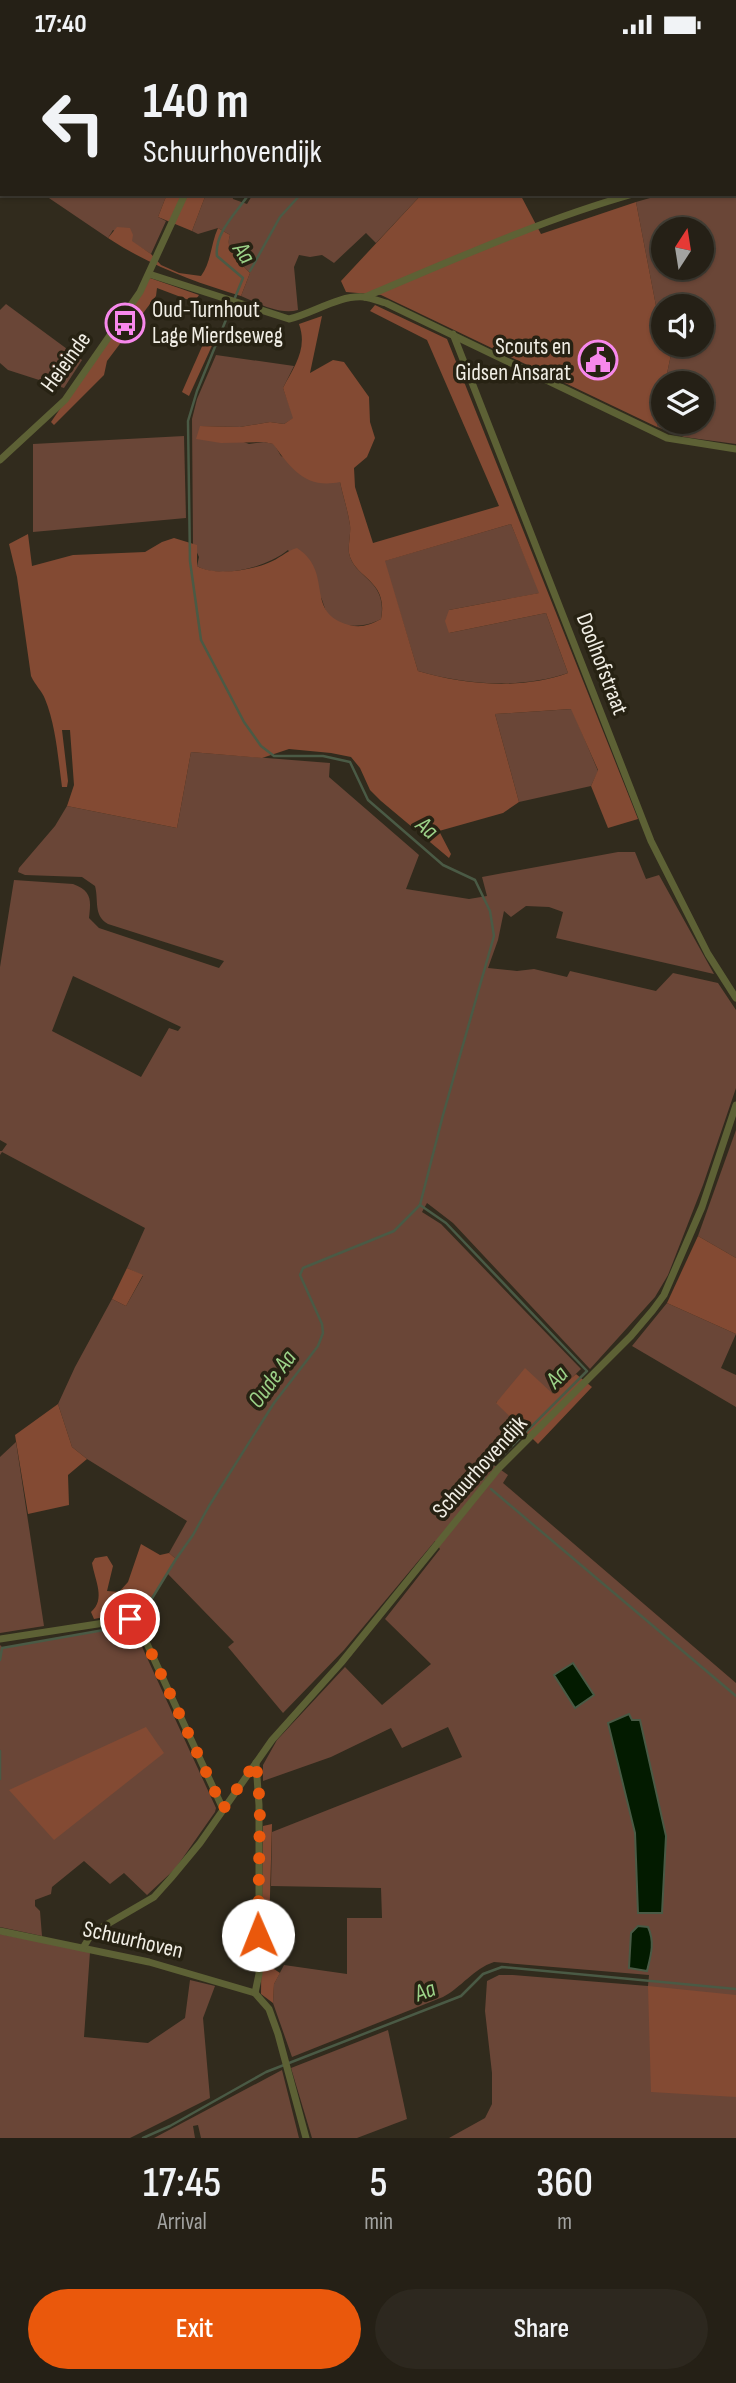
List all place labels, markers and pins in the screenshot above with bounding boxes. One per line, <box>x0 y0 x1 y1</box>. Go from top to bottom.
place label: Oud-Turnhout Lage Mierdseweg <box>152 296 283 350</box>
bus stop icon: Oud-Turnhout Lage Mierdseweg <box>104 302 146 344</box>
place label: Scouts en Gidsen Ansarat <box>455 333 571 387</box>
public building icon: Scouts en Gidsen Ansarat <box>577 339 619 381</box>
pin <box>100 1589 160 1649</box>

